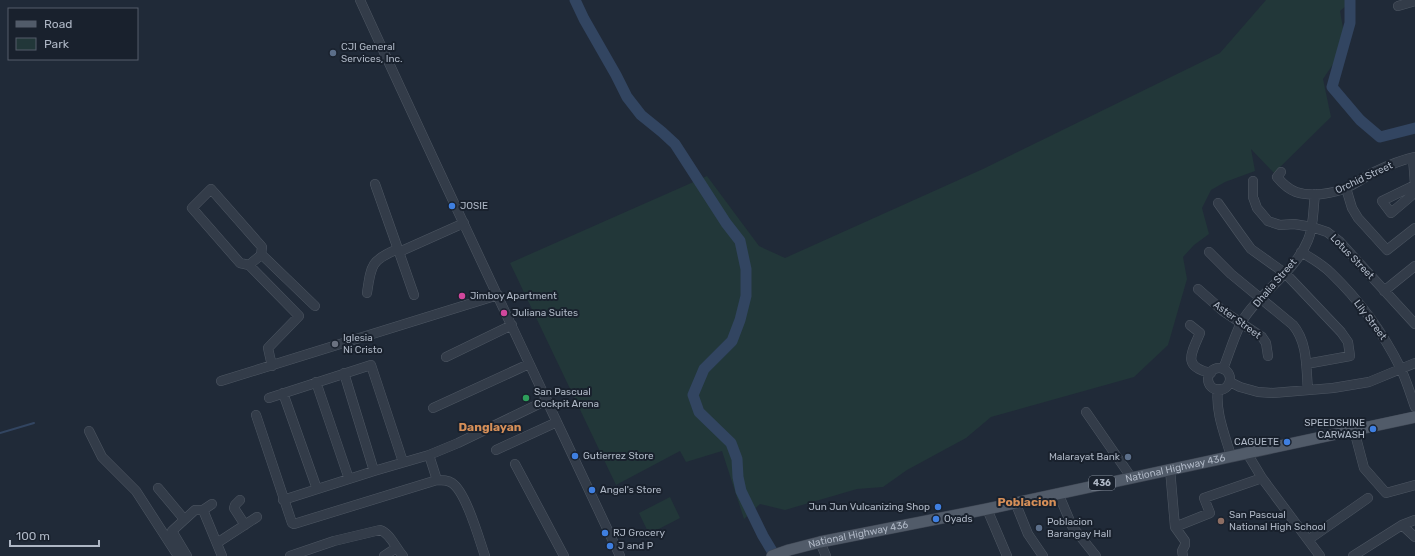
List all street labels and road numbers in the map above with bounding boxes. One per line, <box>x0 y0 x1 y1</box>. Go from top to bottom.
street label: Orchid Street <box>1333 159 1395 196</box>
street label: Lotus Street <box>1328 232 1376 282</box>
street label: Dhalia Street <box>1251 256 1299 310</box>
street label: Lily Street <box>1351 298 1389 342</box>
street label: Aster Street <box>1211 299 1263 341</box>
street label: National Highway 436 <box>1124 452 1226 485</box>
road number: 436 <box>1089 476 1115 490</box>
street label: National Highway 436 <box>807 519 909 551</box>

